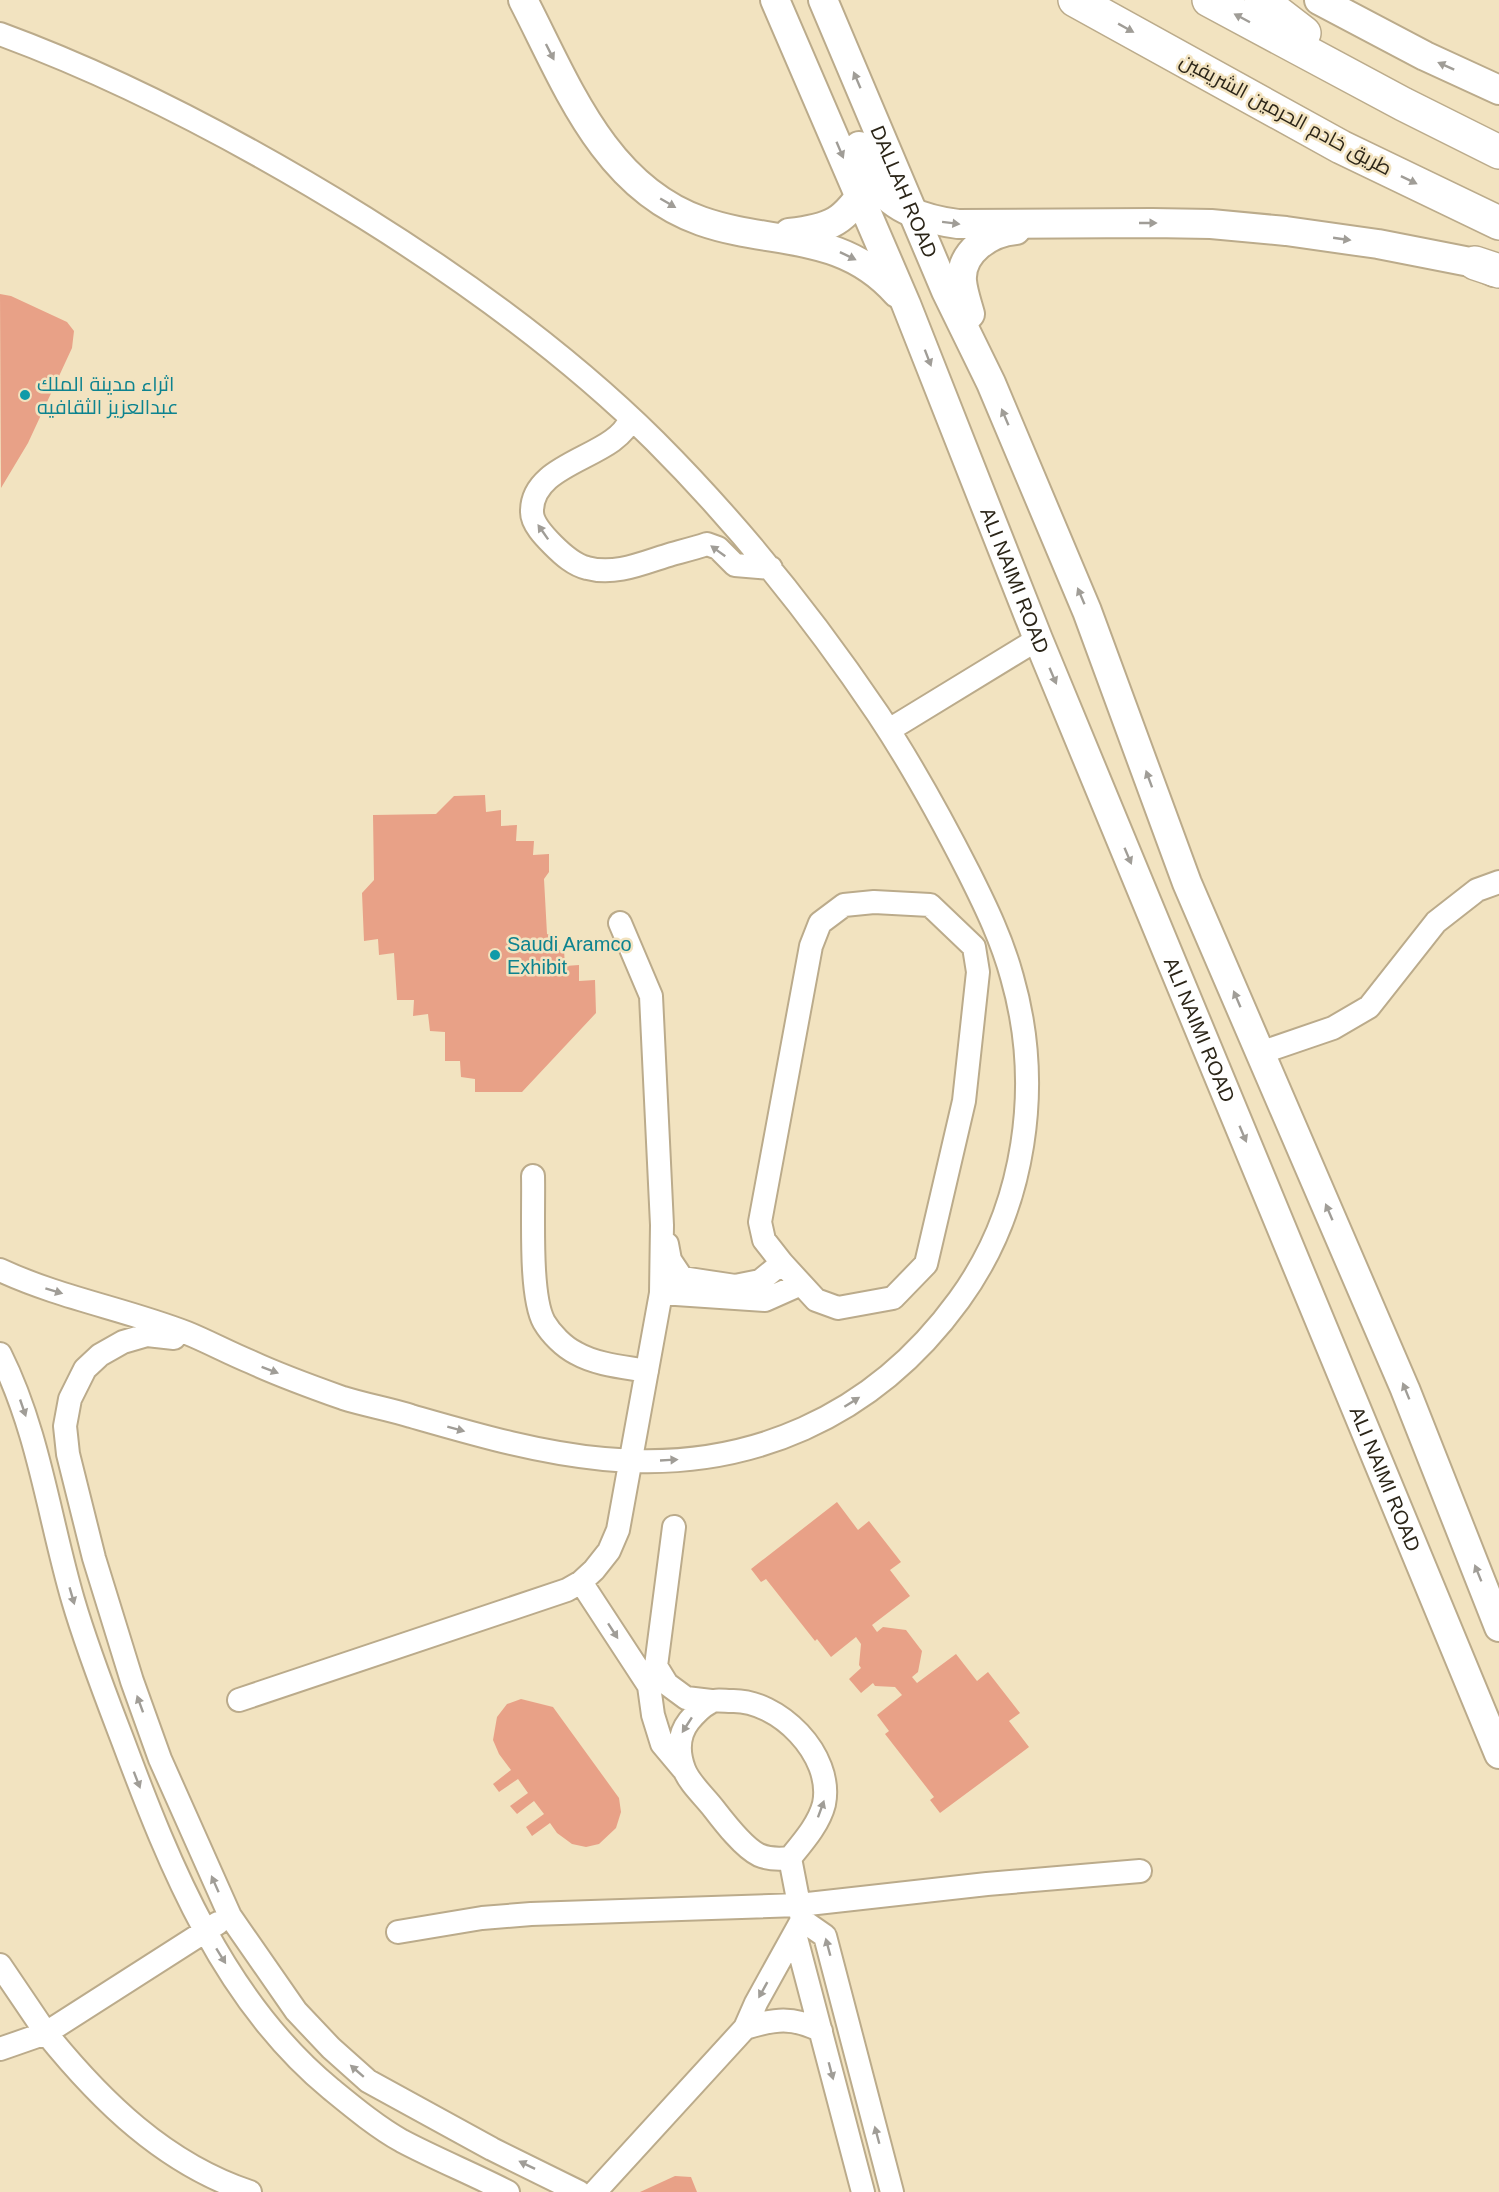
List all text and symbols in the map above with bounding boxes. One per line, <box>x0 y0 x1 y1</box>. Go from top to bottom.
one-way arrow <box>1234 13 1251 23</box>
one-way arrow <box>1118 23 1135 33</box>
one-way arrow <box>545 44 555 61</box>
street label: طريق خادم الحرمين الشريفين <box>1175 49 1396 182</box>
one-way arrow <box>1437 61 1454 70</box>
one-way arrow <box>852 71 861 89</box>
street label: DALLAH ROAD <box>866 122 942 261</box>
one-way arrow <box>836 141 845 159</box>
one-way arrow <box>1401 175 1418 184</box>
one-way arrow <box>659 198 676 208</box>
one-way arrow <box>942 218 961 227</box>
one-way arrow <box>1138 218 1157 228</box>
one-way arrow <box>1333 234 1352 243</box>
one-way arrow <box>839 251 857 261</box>
one-way arrow <box>923 349 933 367</box>
place label: اثراء مدينة الملك عبدالعزيز الثقافيه <box>37 373 179 419</box>
marker: اثراء مدينة الملك عبدالعزيز الثقافيه <box>18 388 32 402</box>
one-way arrow <box>1000 407 1010 425</box>
street label: ALI NAIMI ROAD <box>976 504 1054 656</box>
one-way arrow <box>537 525 549 541</box>
one-way arrow <box>710 545 726 557</box>
one-way arrow <box>1076 587 1085 605</box>
one-way arrow <box>1048 668 1058 686</box>
one-way arrow <box>1143 770 1153 788</box>
one-way arrow <box>1123 848 1133 866</box>
place label: Saudi Aramco Exhibit <box>507 933 632 978</box>
marker: Saudi Aramco Exhibit <box>488 948 502 962</box>
street label: ALI NAIMI ROAD <box>1160 954 1239 1105</box>
one-way arrow <box>1232 989 1242 1007</box>
one-way arrow <box>1238 1125 1248 1143</box>
one-way arrow <box>1324 1203 1333 1221</box>
one-way arrow <box>45 1287 63 1296</box>
one-way arrow <box>262 1365 280 1375</box>
one-way arrow <box>1401 1382 1410 1400</box>
one-way arrow <box>844 1397 860 1408</box>
one-way arrow <box>19 1399 29 1417</box>
street label: ALI NAIMI ROAD <box>1346 1403 1425 1555</box>
one-way arrow <box>447 1425 465 1435</box>
one-way arrow <box>659 1456 678 1465</box>
one-way arrow <box>1472 1563 1482 1581</box>
one-way arrow <box>68 1587 78 1606</box>
one-way arrow <box>607 1623 618 1639</box>
one-way arrow <box>135 1695 145 1713</box>
one-way arrow <box>682 1716 693 1733</box>
one-way arrow <box>132 1772 142 1790</box>
one-way arrow <box>816 1799 826 1817</box>
one-way arrow <box>210 1874 220 1892</box>
one-way arrow <box>822 1938 832 1956</box>
one-way arrow <box>215 1948 226 1964</box>
one-way arrow <box>758 1981 768 1998</box>
one-way arrow <box>827 2063 836 2081</box>
one-way arrow <box>350 2065 365 2078</box>
one-way arrow <box>872 2126 881 2144</box>
one-way arrow <box>519 2161 536 2170</box>

